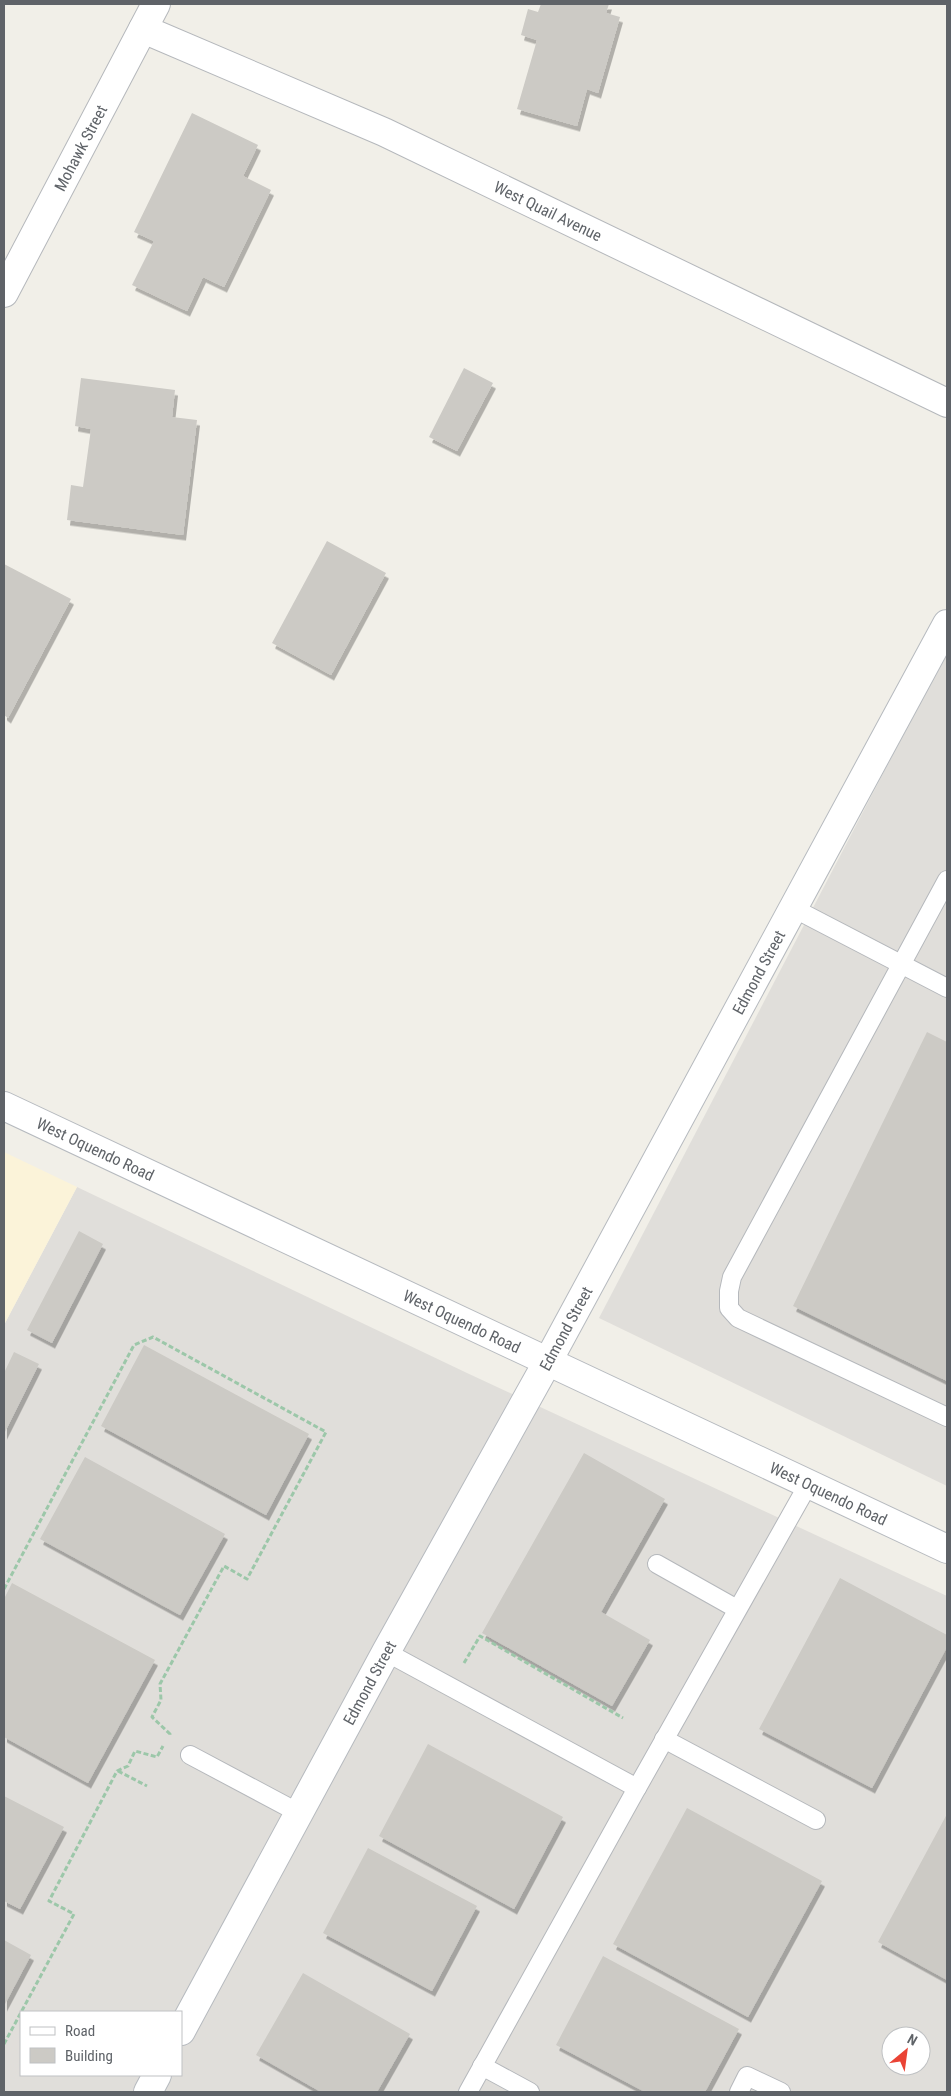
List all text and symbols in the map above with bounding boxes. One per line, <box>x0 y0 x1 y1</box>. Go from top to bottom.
street label: Mohawk Street <box>50 102 111 194</box>
street label: West Quail Avenue <box>491 177 605 245</box>
street label: Edmond Street <box>728 927 789 1018</box>
street label: West Oquendo Road <box>33 1114 157 1185</box>
street label: Edmond Street <box>536 1283 597 1374</box>
street label: West Oquendo Road <box>400 1286 524 1357</box>
street label: West Oquendo Road <box>767 1458 890 1530</box>
street label: Edmond Street <box>339 1637 400 1728</box>
legend <box>20 2011 182 2076</box>
text: Road <box>65 2022 95 2040</box>
north arrow <box>881 2026 931 2076</box>
text: N <box>905 2031 920 2049</box>
text: Building <box>65 2047 113 2065</box>

